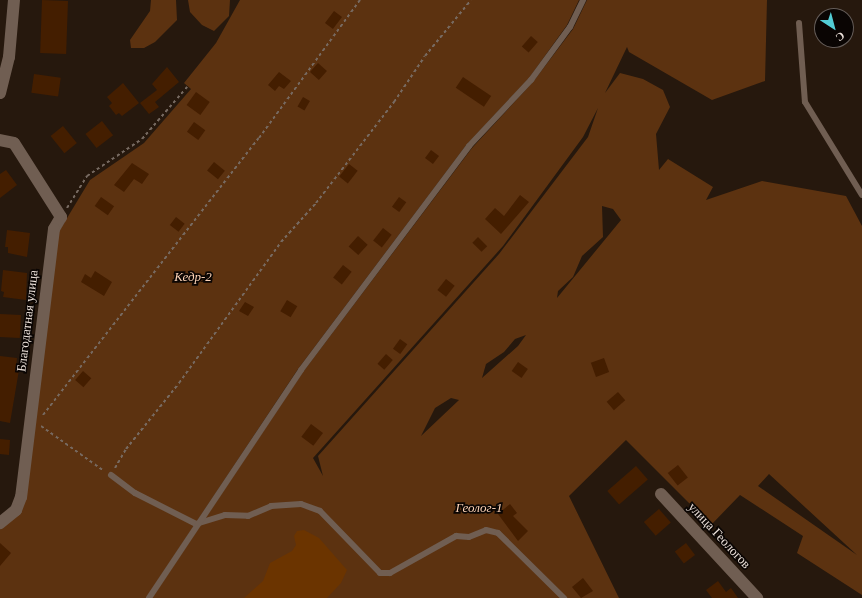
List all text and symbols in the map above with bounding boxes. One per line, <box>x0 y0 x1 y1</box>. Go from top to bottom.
north arrow <box>814 8 854 48</box>
text: С <box>834 30 847 44</box>
street label: Благодатная улица <box>14 269 42 373</box>
park label: Кедр-2 <box>174 269 212 285</box>
park label: Геолог-1 <box>455 500 503 516</box>
street label: улица Геологов <box>684 500 754 572</box>

